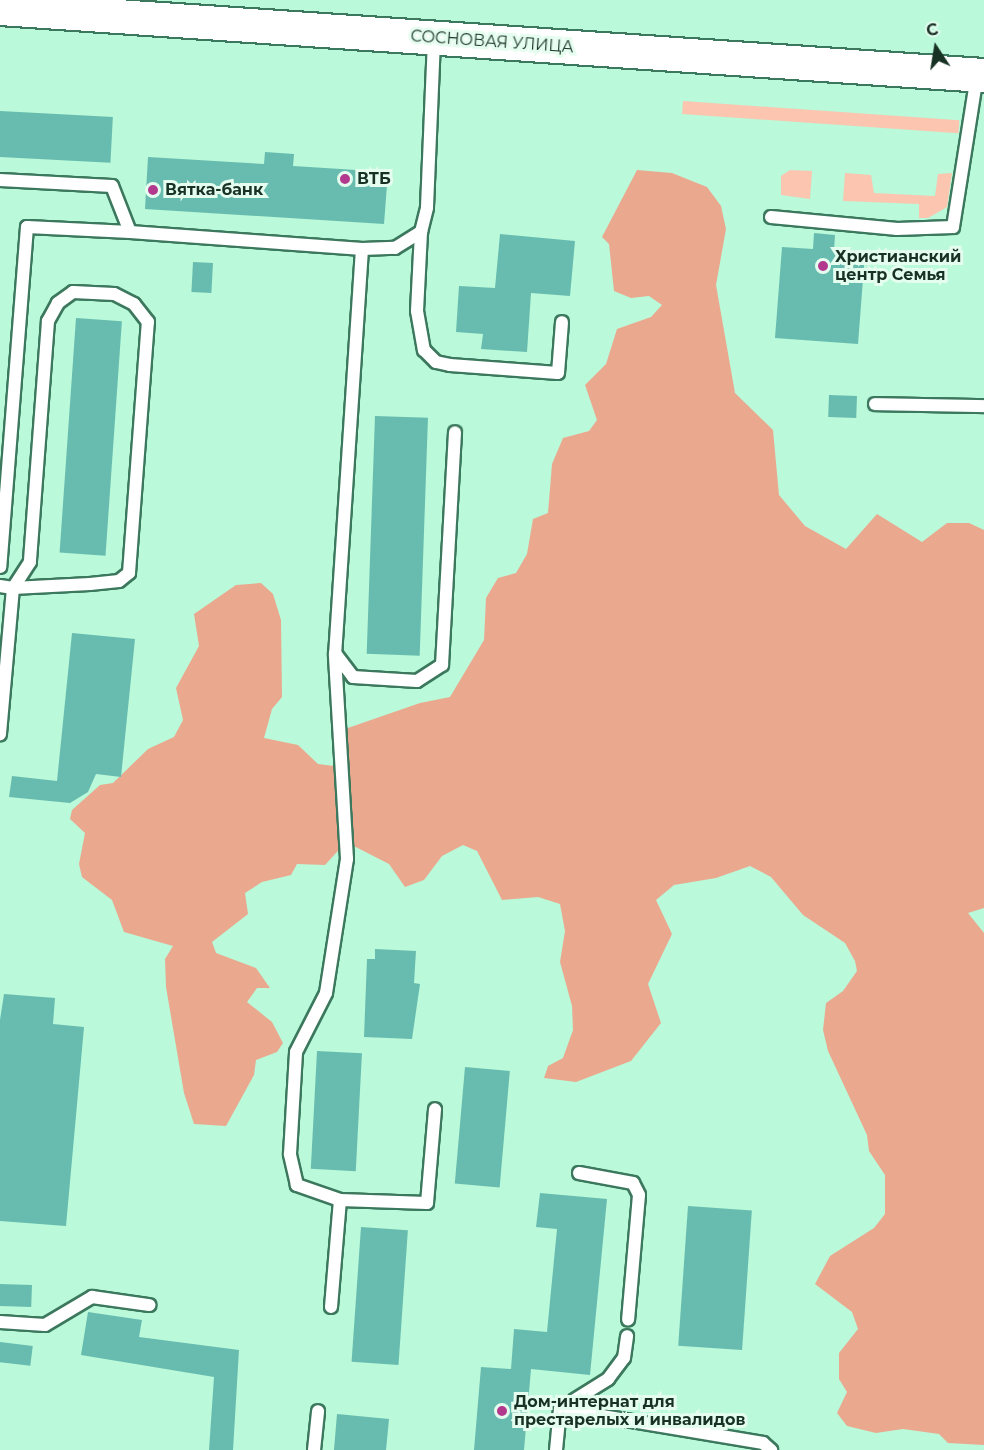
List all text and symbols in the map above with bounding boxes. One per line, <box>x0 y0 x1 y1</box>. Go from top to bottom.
north arrow <box>906 18 966 78</box>
text: С <box>924 19 940 40</box>
street label: СОСНОВАЯ УЛИЦА <box>410 27 574 57</box>
place label: ВТБ <box>357 169 391 189</box>
marker: ВТБ <box>338 172 352 186</box>
place label: Вятка-банк <box>165 180 263 200</box>
marker: Вятка-банк <box>146 183 160 197</box>
place label: Христианский центр Семья <box>835 247 961 285</box>
marker: Христианский центр Семья <box>816 259 830 273</box>
place label: Дом-интернат для престарелых и инвалидов <box>514 1392 745 1430</box>
marker: Дом-интернат для престарелых и инвалидов <box>495 1404 509 1418</box>

